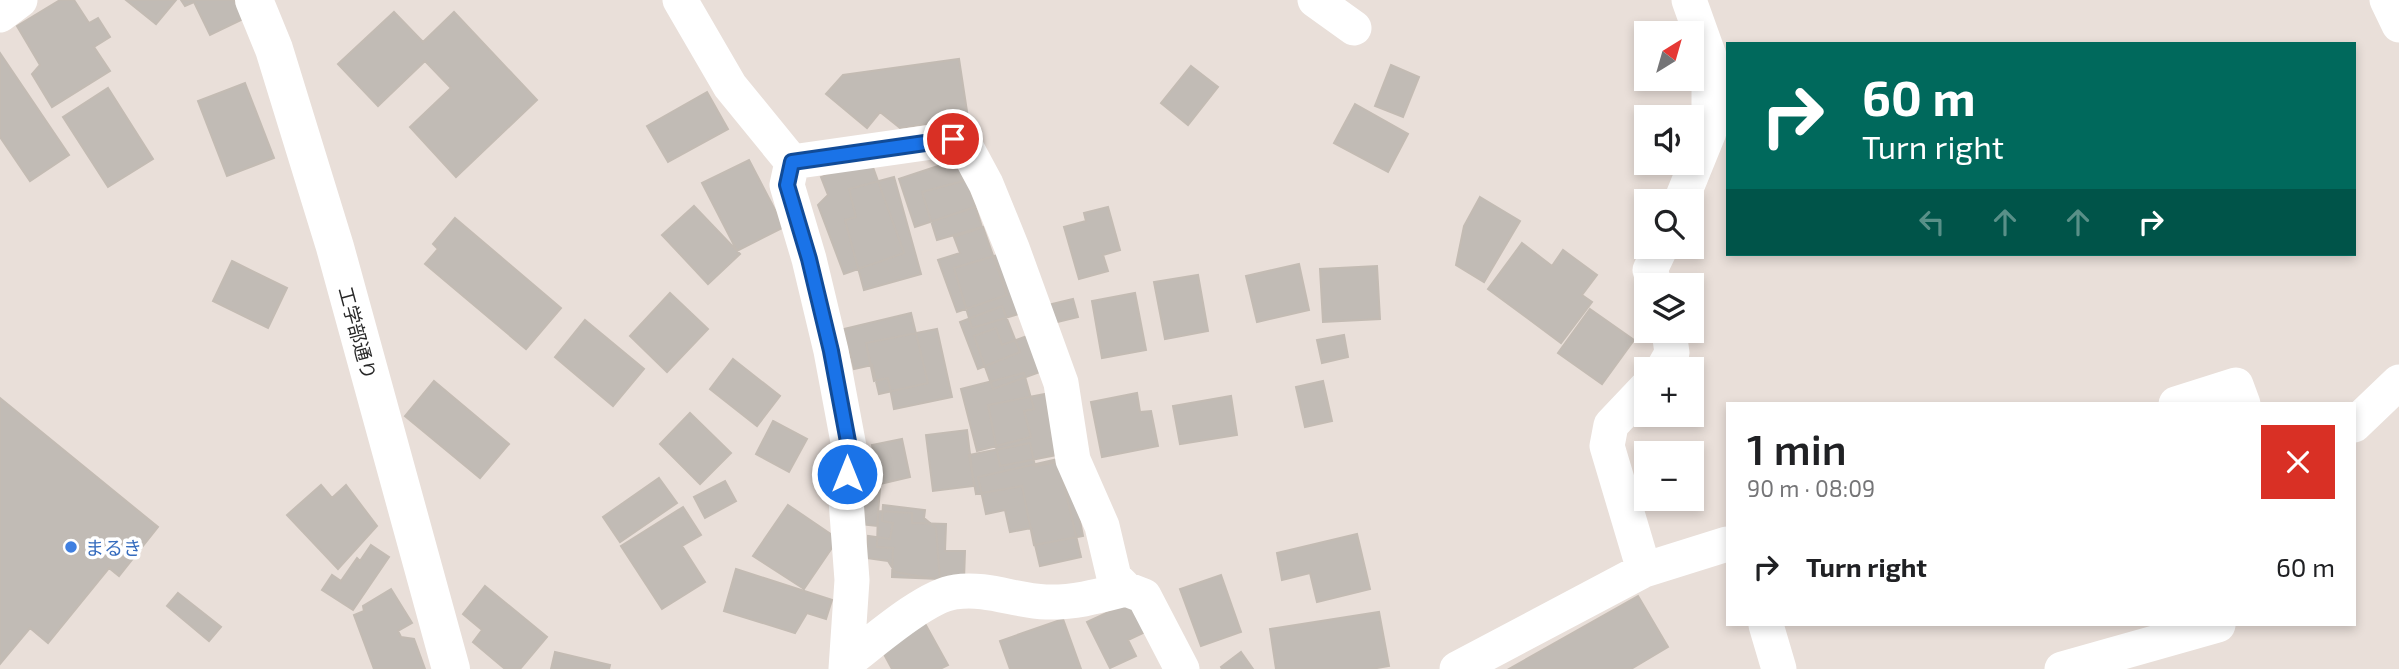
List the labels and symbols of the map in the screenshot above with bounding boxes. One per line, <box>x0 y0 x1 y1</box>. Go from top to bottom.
north arrow <box>1634 21 1704 91</box>
pin <box>923 109 983 169</box>
street label: 工学部通り <box>335 284 381 382</box>
position arrow <box>810 437 884 511</box>
place label: まるき <box>85 536 142 559</box>
marker: まるき <box>63 539 79 555</box>

